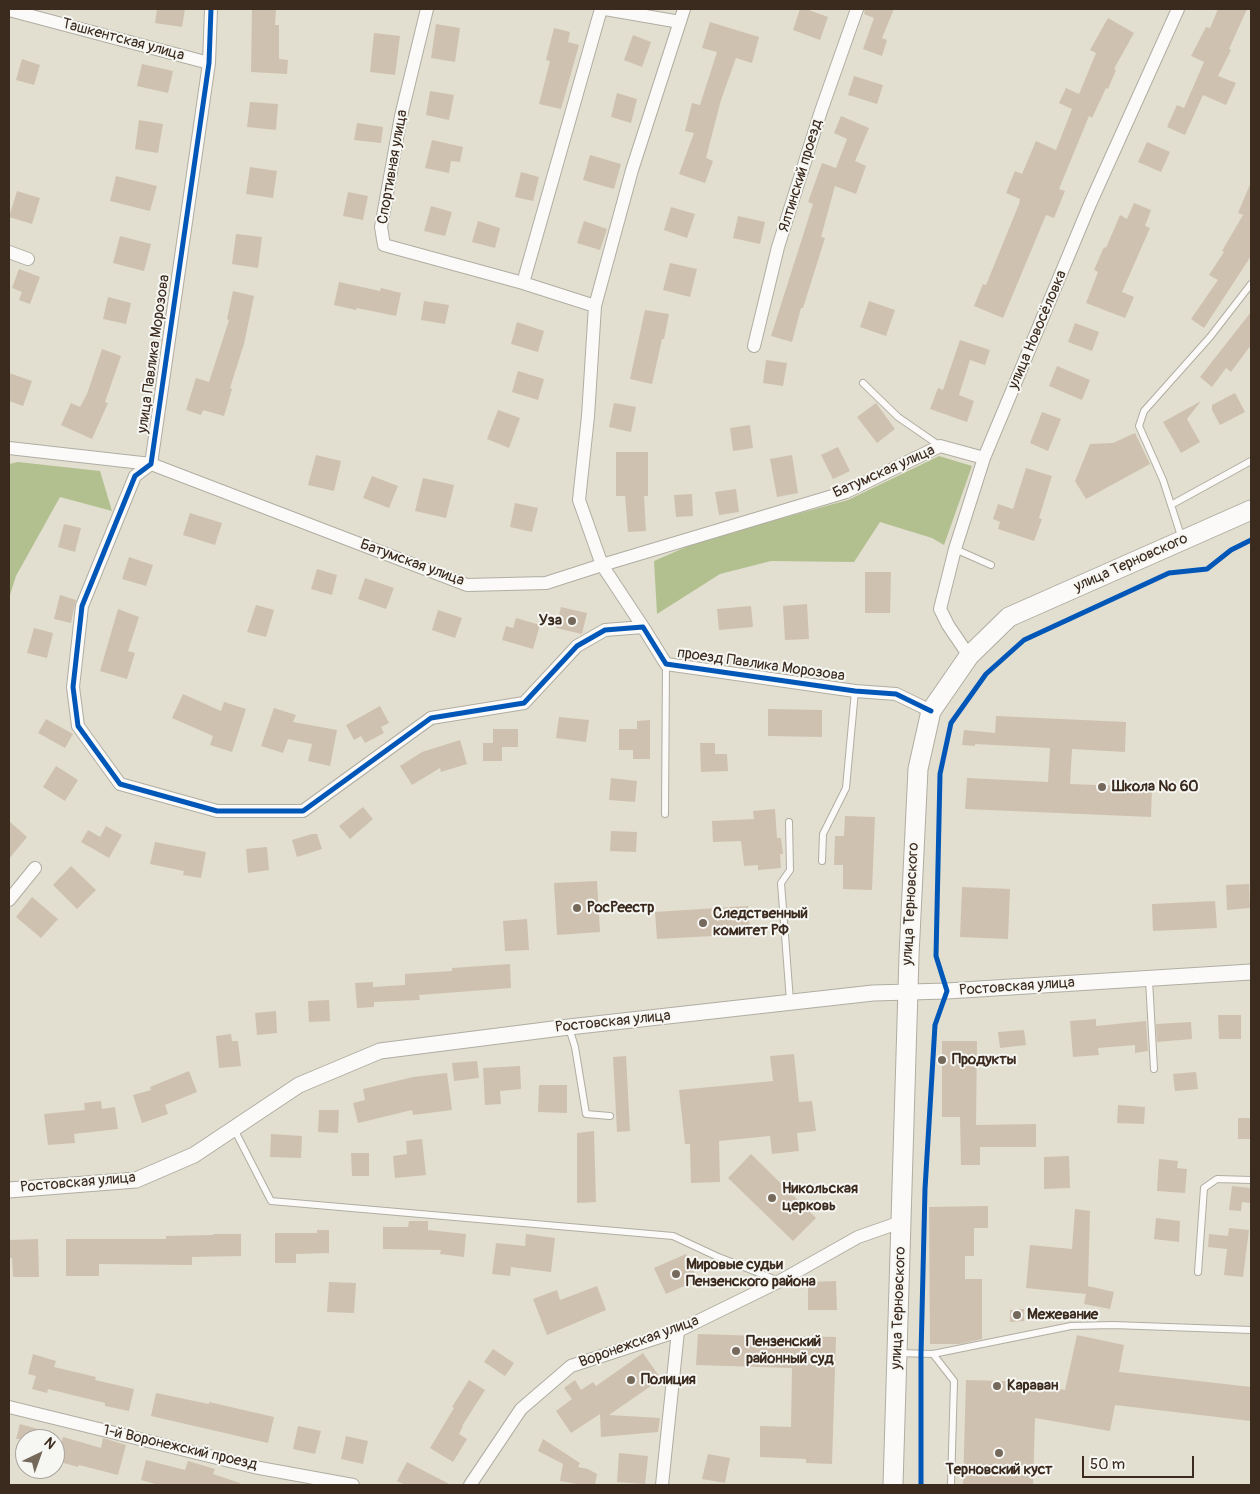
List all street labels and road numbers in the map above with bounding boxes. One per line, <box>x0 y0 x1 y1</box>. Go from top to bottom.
street label: Ташкентская улица <box>60 15 186 65</box>
street label: Спортивная улица <box>374 108 412 226</box>
street label: Ялтинский проезд <box>775 117 827 235</box>
street label: улица Новосёловка <box>1005 268 1071 392</box>
street label: улица Павлика Морозова <box>134 273 174 435</box>
street label: Батумская улица <box>830 441 938 503</box>
street label: улица Терновского <box>1071 530 1191 596</box>
street label: Батумская улица <box>357 536 467 590</box>
street label: проезд Павлика Морозова <box>676 644 846 686</box>
street label: улица Терновского <box>899 842 923 966</box>
street label: Ростовская улица <box>959 974 1075 1000</box>
street label: Ростовская улица <box>554 1007 672 1037</box>
street label: Ростовская улица <box>20 1169 136 1197</box>
street label: улица Терновского <box>888 1246 910 1370</box>
street label: Воронежская улица <box>577 1312 701 1372</box>
street label: 1-й Воронежский проезд <box>101 1421 259 1475</box>

